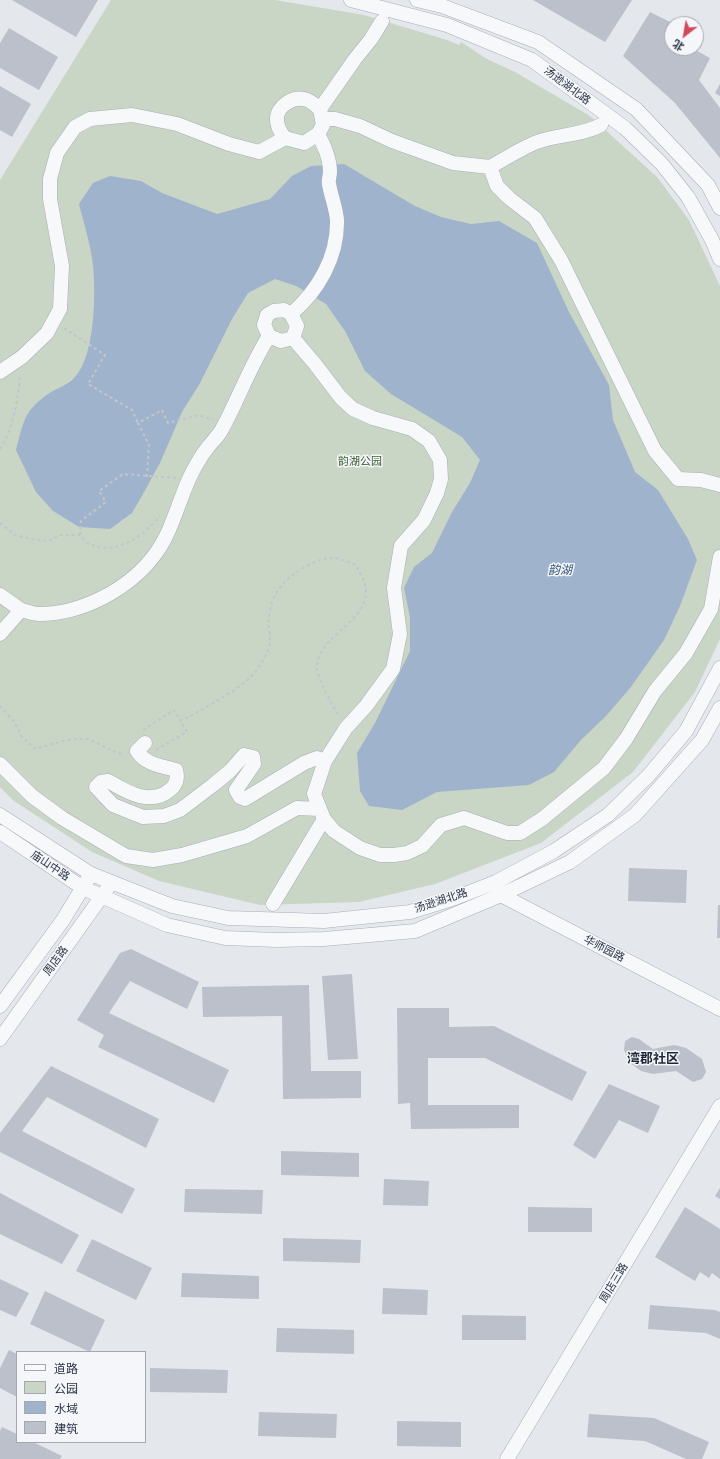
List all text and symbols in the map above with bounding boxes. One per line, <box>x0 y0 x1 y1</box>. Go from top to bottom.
north arrow <box>664 16 704 56</box>
text: 北 <box>671 37 686 53</box>
street label: 汤逊湖北路 <box>541 64 593 108</box>
park label: 韵湖公园 <box>338 455 382 469</box>
water label: 韵湖 <box>548 564 572 578</box>
street label: 庙山中路 <box>28 848 72 884</box>
street label: 汤逊湖北路 <box>413 886 469 916</box>
street label: 华师园路 <box>581 933 627 965</box>
street label: 周店路 <box>41 944 71 978</box>
district label: 湾郡社区 <box>627 1051 679 1067</box>
street label: 周店三路 <box>597 1261 631 1305</box>
legend <box>16 1351 146 1443</box>
text: 道路 <box>54 1362 78 1376</box>
text: 公园 <box>54 1382 78 1396</box>
text: 水域 <box>54 1402 78 1416</box>
text: 建筑 <box>54 1422 78 1436</box>

